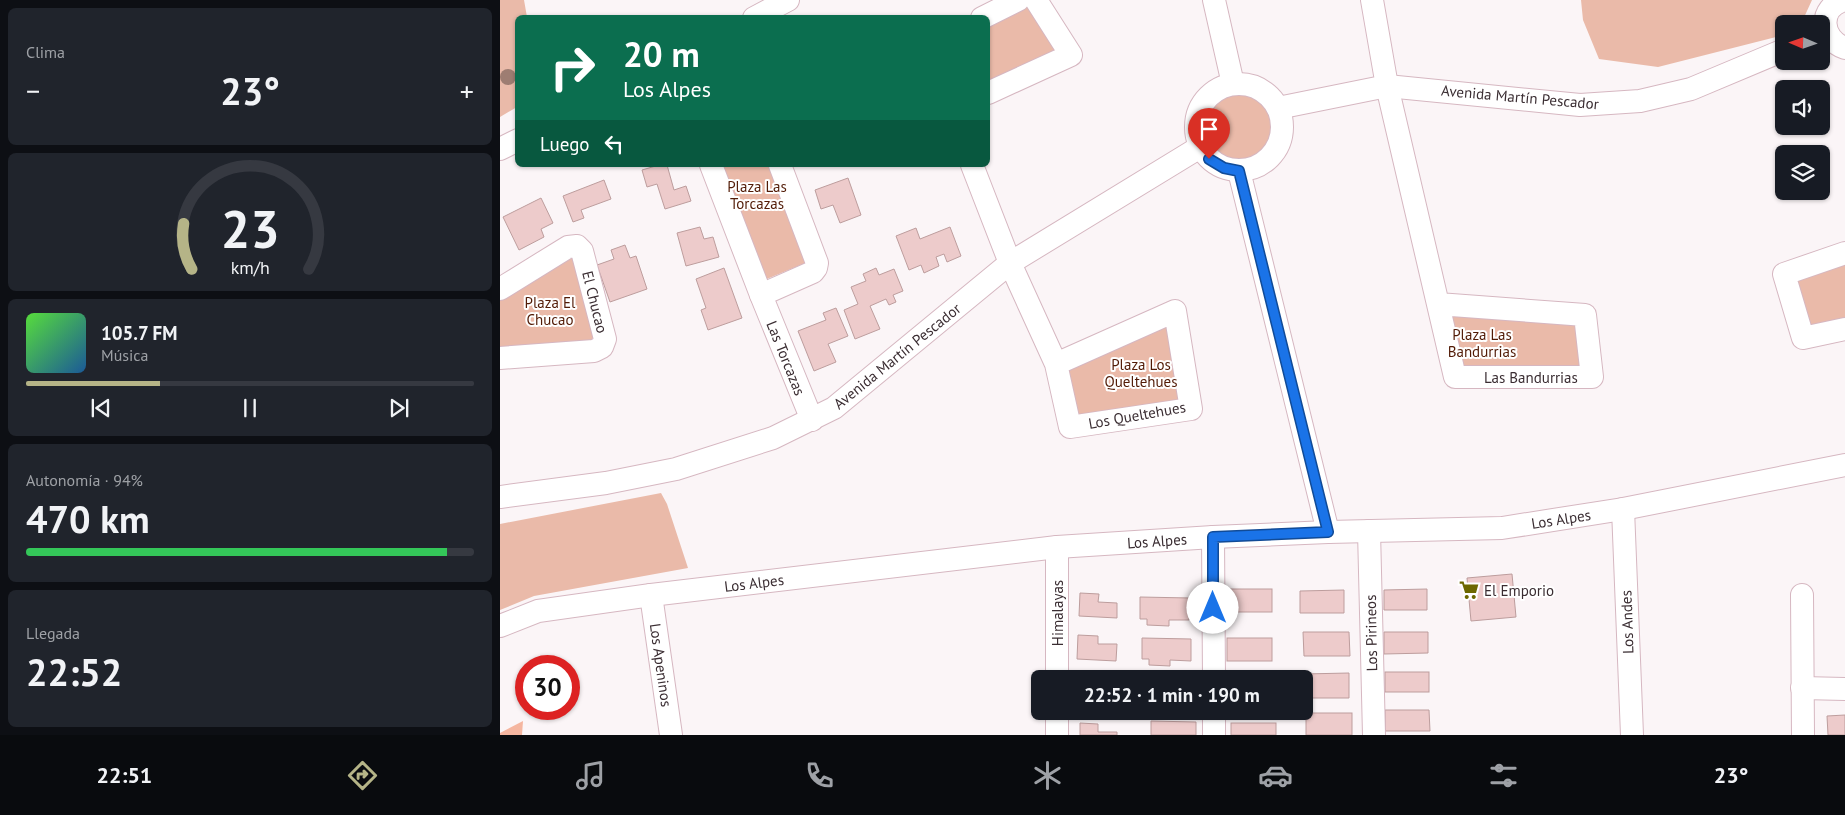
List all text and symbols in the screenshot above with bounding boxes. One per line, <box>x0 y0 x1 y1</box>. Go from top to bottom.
north arrow <box>1775 15 1830 70</box>
map controls <box>1775 15 1830 200</box>
text: 20 m <box>623 31 700 77</box>
icon: right <box>540 35 605 100</box>
text: Clima <box>26 42 65 62</box>
text: 23° <box>220 66 280 115</box>
text: − <box>26 72 40 109</box>
text: + <box>460 72 474 109</box>
text: Los Alpes <box>623 75 711 103</box>
button: sound <box>1775 80 1830 135</box>
street label: Avenida Martín Pescador <box>1440 81 1600 113</box>
pin <box>1188 108 1230 159</box>
icon: arrive <box>1195 115 1223 143</box>
icon: left <box>600 130 628 158</box>
text: Luego <box>540 132 590 156</box>
button: layers <box>1775 145 1830 200</box>
park label: Plaza Las Torcazas <box>727 177 787 213</box>
text: 23 <box>221 195 279 262</box>
text: km/h <box>230 256 270 279</box>
street label: El Chucao <box>578 269 612 335</box>
park label: Plaza El Chucao <box>525 293 576 329</box>
street label: Avenida Martín Pescador <box>830 299 964 413</box>
street label: Las Torcazas <box>762 318 810 398</box>
text: 105.7 FM <box>101 321 177 345</box>
park label: Plaza Las Bandurrias <box>1448 325 1516 361</box>
text: Música <box>101 345 148 365</box>
park label: Plaza Los Queltehues <box>1104 355 1178 391</box>
street label: Las Bandurrias <box>1484 368 1578 387</box>
icon: previous <box>87 394 115 422</box>
icon: pause <box>236 394 264 422</box>
icon: next <box>385 394 413 422</box>
street label: Los Queltehues <box>1087 397 1187 433</box>
text: Autonomía · 94% <box>26 470 143 490</box>
text: 470 km <box>26 494 150 543</box>
street label: Los Alpes <box>1530 505 1592 533</box>
street label: Los Alpes <box>1126 529 1188 553</box>
street label: Los Alpes <box>723 570 785 596</box>
supermarket icon: El Emporio <box>1458 579 1480 601</box>
street label: Himalayas <box>1048 580 1067 646</box>
position arrow <box>1186 581 1238 633</box>
place label: El Emporio <box>1484 581 1554 600</box>
street label: Los Andes <box>1616 590 1638 654</box>
street label: Los Pirineos <box>1361 594 1381 672</box>
street label: Los Apeninos <box>646 622 676 708</box>
text: Llegada <box>26 623 80 643</box>
text: 22:52 <box>26 647 122 696</box>
speed limit sign: 30 <box>515 655 580 720</box>
text: 22:52 · 1 min · 190 m <box>1084 683 1260 707</box>
icon: directions <box>345 758 380 793</box>
icon: music <box>573 758 608 793</box>
icon: phone <box>802 758 837 793</box>
icon: climate <box>1030 758 1065 793</box>
icon: car <box>1258 758 1293 793</box>
icon: filters <box>1486 758 1521 793</box>
text: 22:51 <box>97 761 152 789</box>
text: 23° <box>1714 761 1748 789</box>

